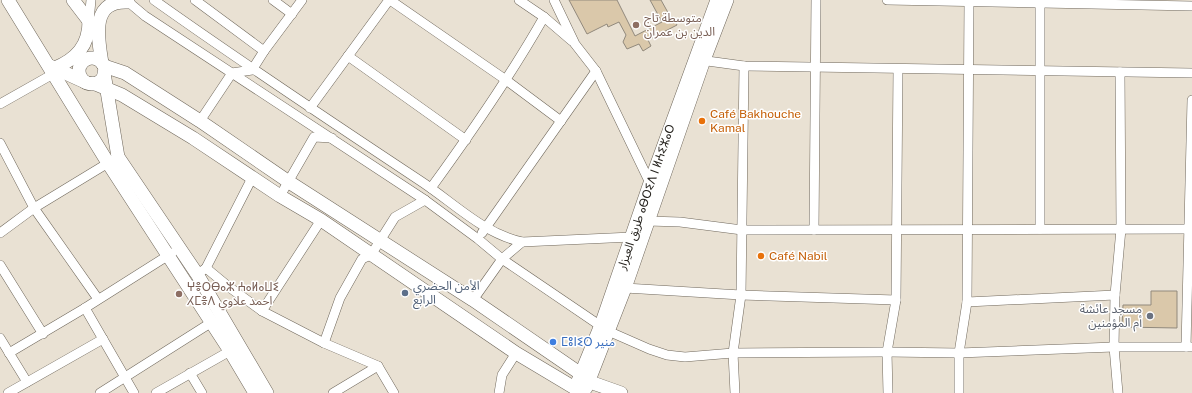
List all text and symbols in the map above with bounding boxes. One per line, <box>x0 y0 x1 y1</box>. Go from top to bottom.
place label: متوسطة تاج الدين بن عمران <box>644 11 715 39</box>
marker: متوسطة تاج الدين بن عمران <box>631 20 641 30</box>
place label: Café Bakhouche Kamal <box>710 107 801 135</box>
marker: Café Bakhouche Kamal <box>697 116 707 126</box>
street label: طريق العيزار ⴰⴱⵔⵉⴷ ⵏ ⵍⵄⵉⵣⴰⵔ <box>614 122 678 273</box>
place label: Café Nabil <box>769 249 828 263</box>
marker: Café Nabil <box>756 251 766 261</box>
place label: الأمن الحضري الرابع <box>413 279 480 309</box>
place label: ⵖⴻⵔⴱⴰⵣ ⵄⴰⵍⴰⵡⵉ ⵃⵎⴻⴷ احمد علاوي <box>187 280 279 311</box>
marker: الأمن الحضري الرابع <box>400 288 410 298</box>
marker: ⵖⴻⵔⴱⴰⵣ ⵄⴰⵍⴰⵡⵉ ⵃⵎⴻⴷ احمد علاوي <box>174 289 184 299</box>
place label: مسجد عائشة أم المؤمنين <box>1080 302 1142 332</box>
marker: مسجد عائشة أم المؤمنين <box>1145 311 1155 321</box>
place label: ⵎⵓⵏⵉⵔ منير <box>561 335 615 349</box>
marker: ⵎⵓⵏⵉⵔ منير <box>548 337 558 347</box>

